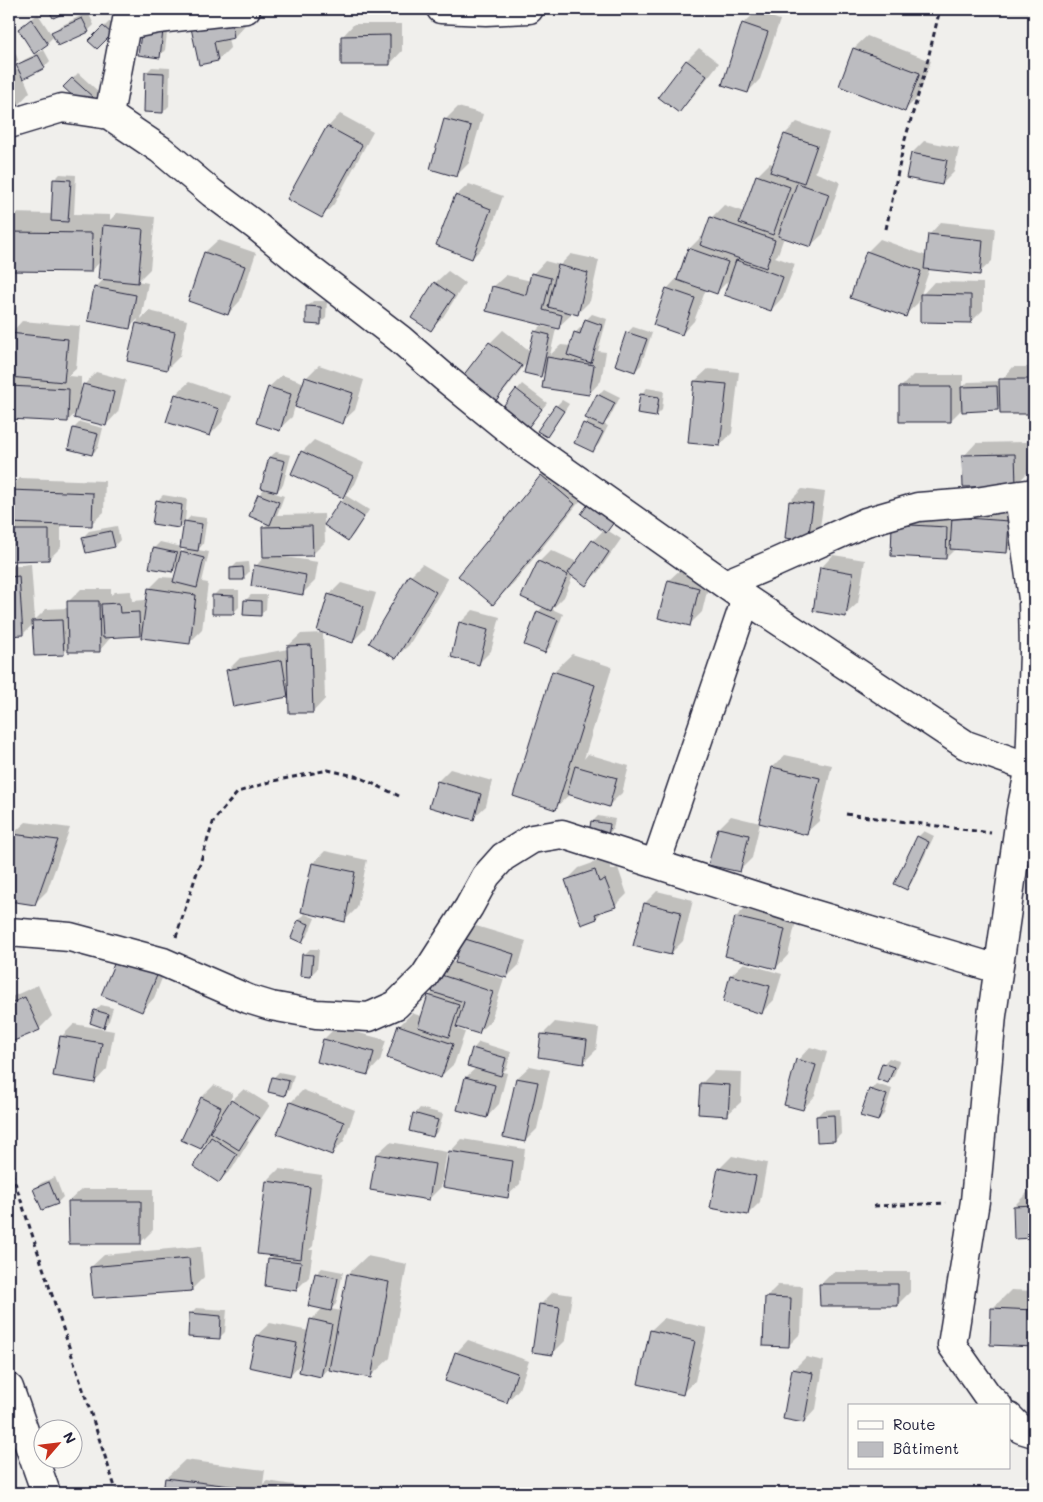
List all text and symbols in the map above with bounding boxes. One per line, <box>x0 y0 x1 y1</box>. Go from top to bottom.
legend <box>848 1404 1010 1470</box>
text: Route <box>893 1414 936 1434</box>
north arrow <box>32 1420 82 1470</box>
text: N <box>59 1429 81 1447</box>
text: Bâtiment <box>893 1438 959 1458</box>

